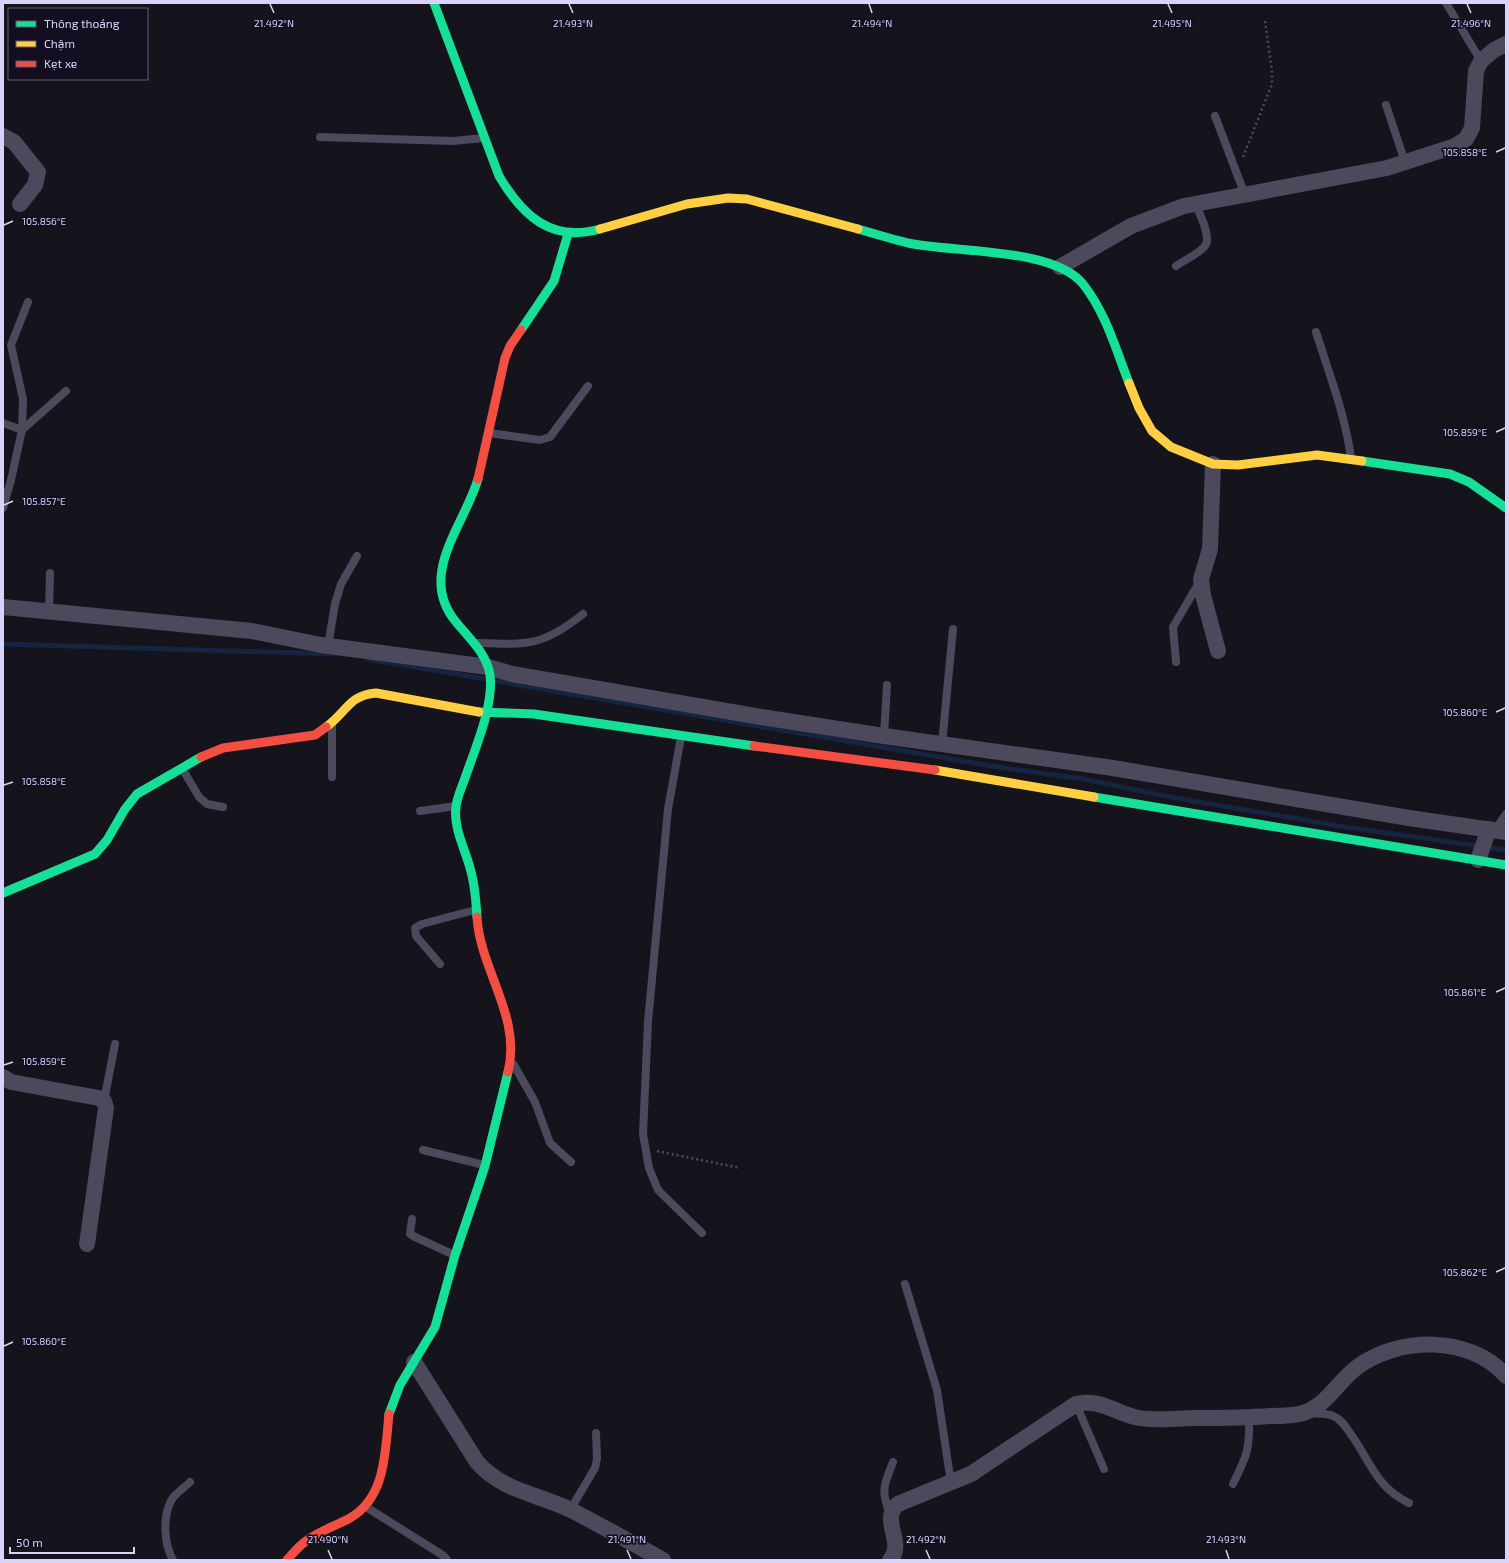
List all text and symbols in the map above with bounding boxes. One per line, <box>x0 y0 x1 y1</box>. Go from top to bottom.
legend <box>8 8 148 80</box>
text: Thông thoáng <box>44 16 120 30</box>
text: 21.492°N <box>254 17 294 29</box>
text: 21.493°N <box>553 17 593 29</box>
text: 21.494°N <box>852 17 892 29</box>
text: 21.495°N <box>1152 17 1192 29</box>
text: 21.496°N <box>1451 17 1491 29</box>
text: Chậm <box>44 36 75 51</box>
text: Kẹt xe <box>44 56 77 71</box>
text: 105.858°E <box>1443 146 1488 158</box>
text: 105.856°E <box>22 215 66 227</box>
text: 105.859°E <box>1443 426 1487 438</box>
text: 105.857°E <box>22 495 66 507</box>
text: 105.860°E <box>1443 706 1488 718</box>
text: 105.858°E <box>22 775 67 787</box>
text: 105.861°E <box>1444 986 1487 998</box>
text: 105.859°E <box>22 1055 66 1067</box>
text: 105.862°E <box>1443 1266 1488 1278</box>
text: 105.860°E <box>22 1335 67 1347</box>
scale bar <box>10 1529 134 1555</box>
text: 21.490°N <box>308 1533 348 1545</box>
text: 21.491°N <box>608 1533 646 1545</box>
text: 21.492°N <box>906 1533 946 1545</box>
text: 21.493°N <box>1206 1533 1246 1545</box>
text: 50 m <box>16 1535 43 1549</box>

